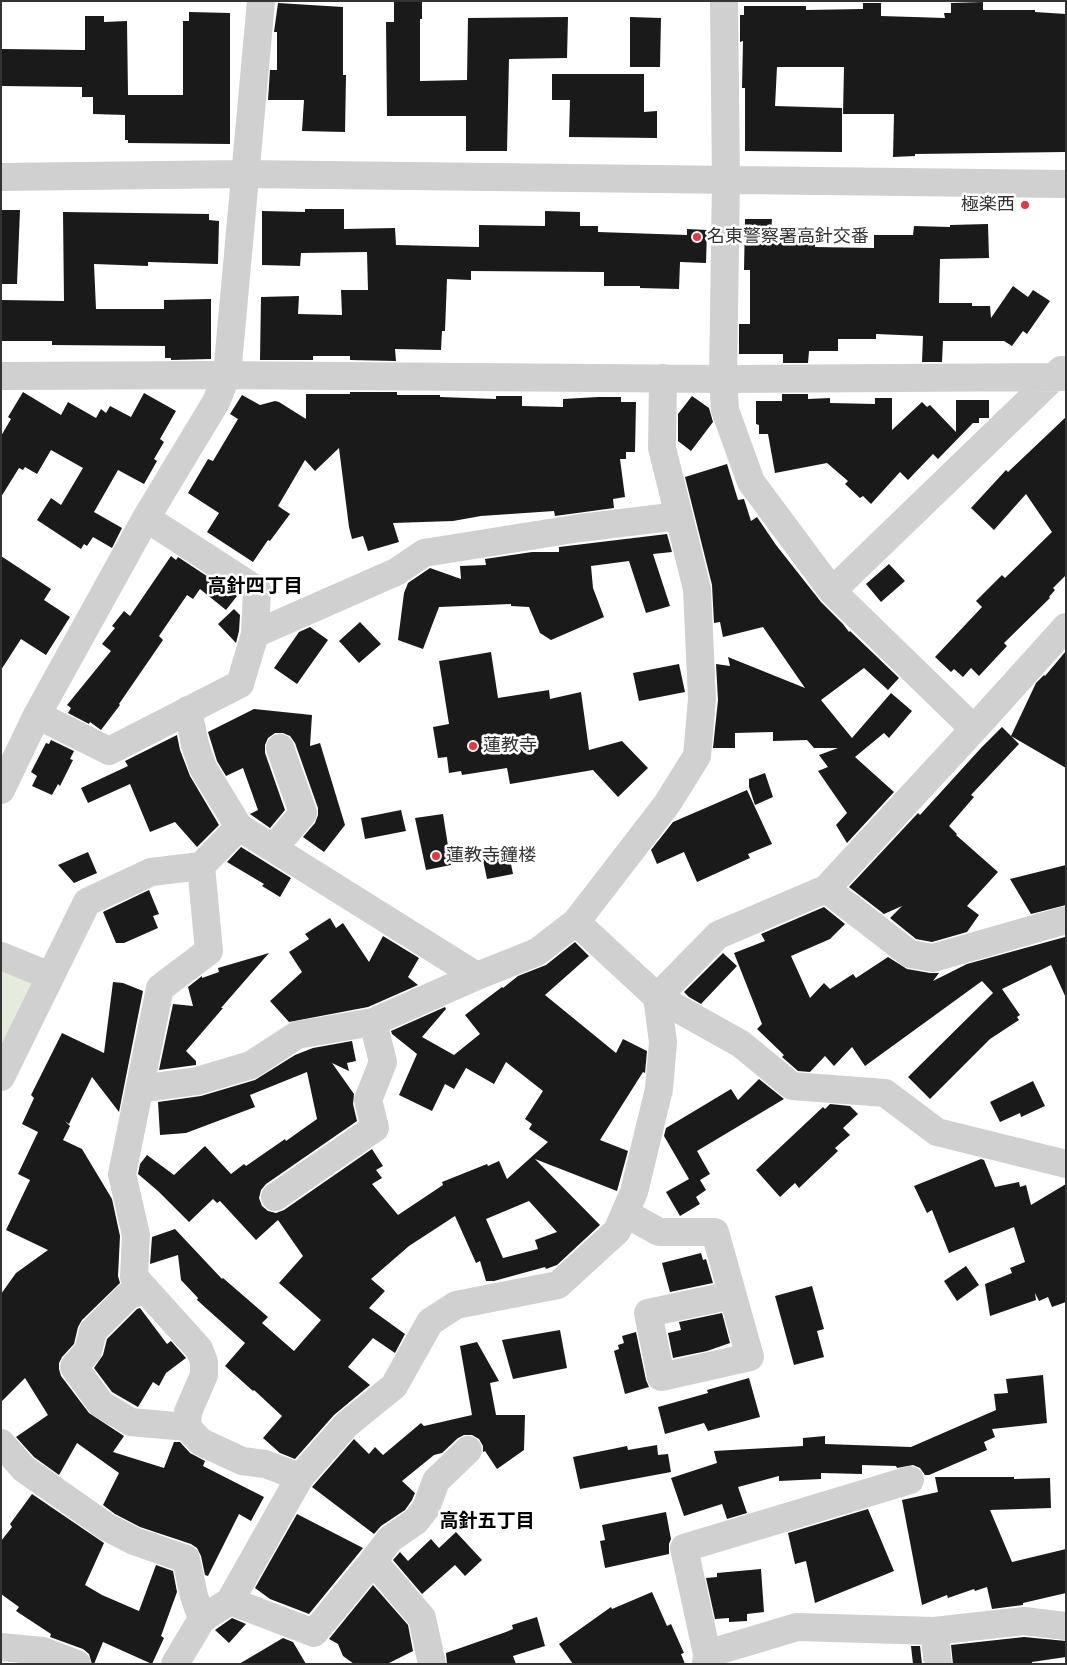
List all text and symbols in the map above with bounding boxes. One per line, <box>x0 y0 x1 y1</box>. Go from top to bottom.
place label: 極楽西 <box>961 194 1015 216</box>
marker: 極楽西 <box>1019 199 1031 211</box>
place label: 名東警察署高針交番 <box>707 226 869 248</box>
marker: 名東警察署高針交番 <box>691 231 703 243</box>
district label: 高針四丁目 <box>208 576 302 598</box>
place label: 蓮教寺 <box>483 735 537 757</box>
marker: 蓮教寺 <box>467 740 479 752</box>
place label: 蓮教寺鐘楼 <box>446 845 536 867</box>
marker: 蓮教寺鐘楼 <box>430 850 442 862</box>
district label: 高針五丁目 <box>440 1511 534 1533</box>

